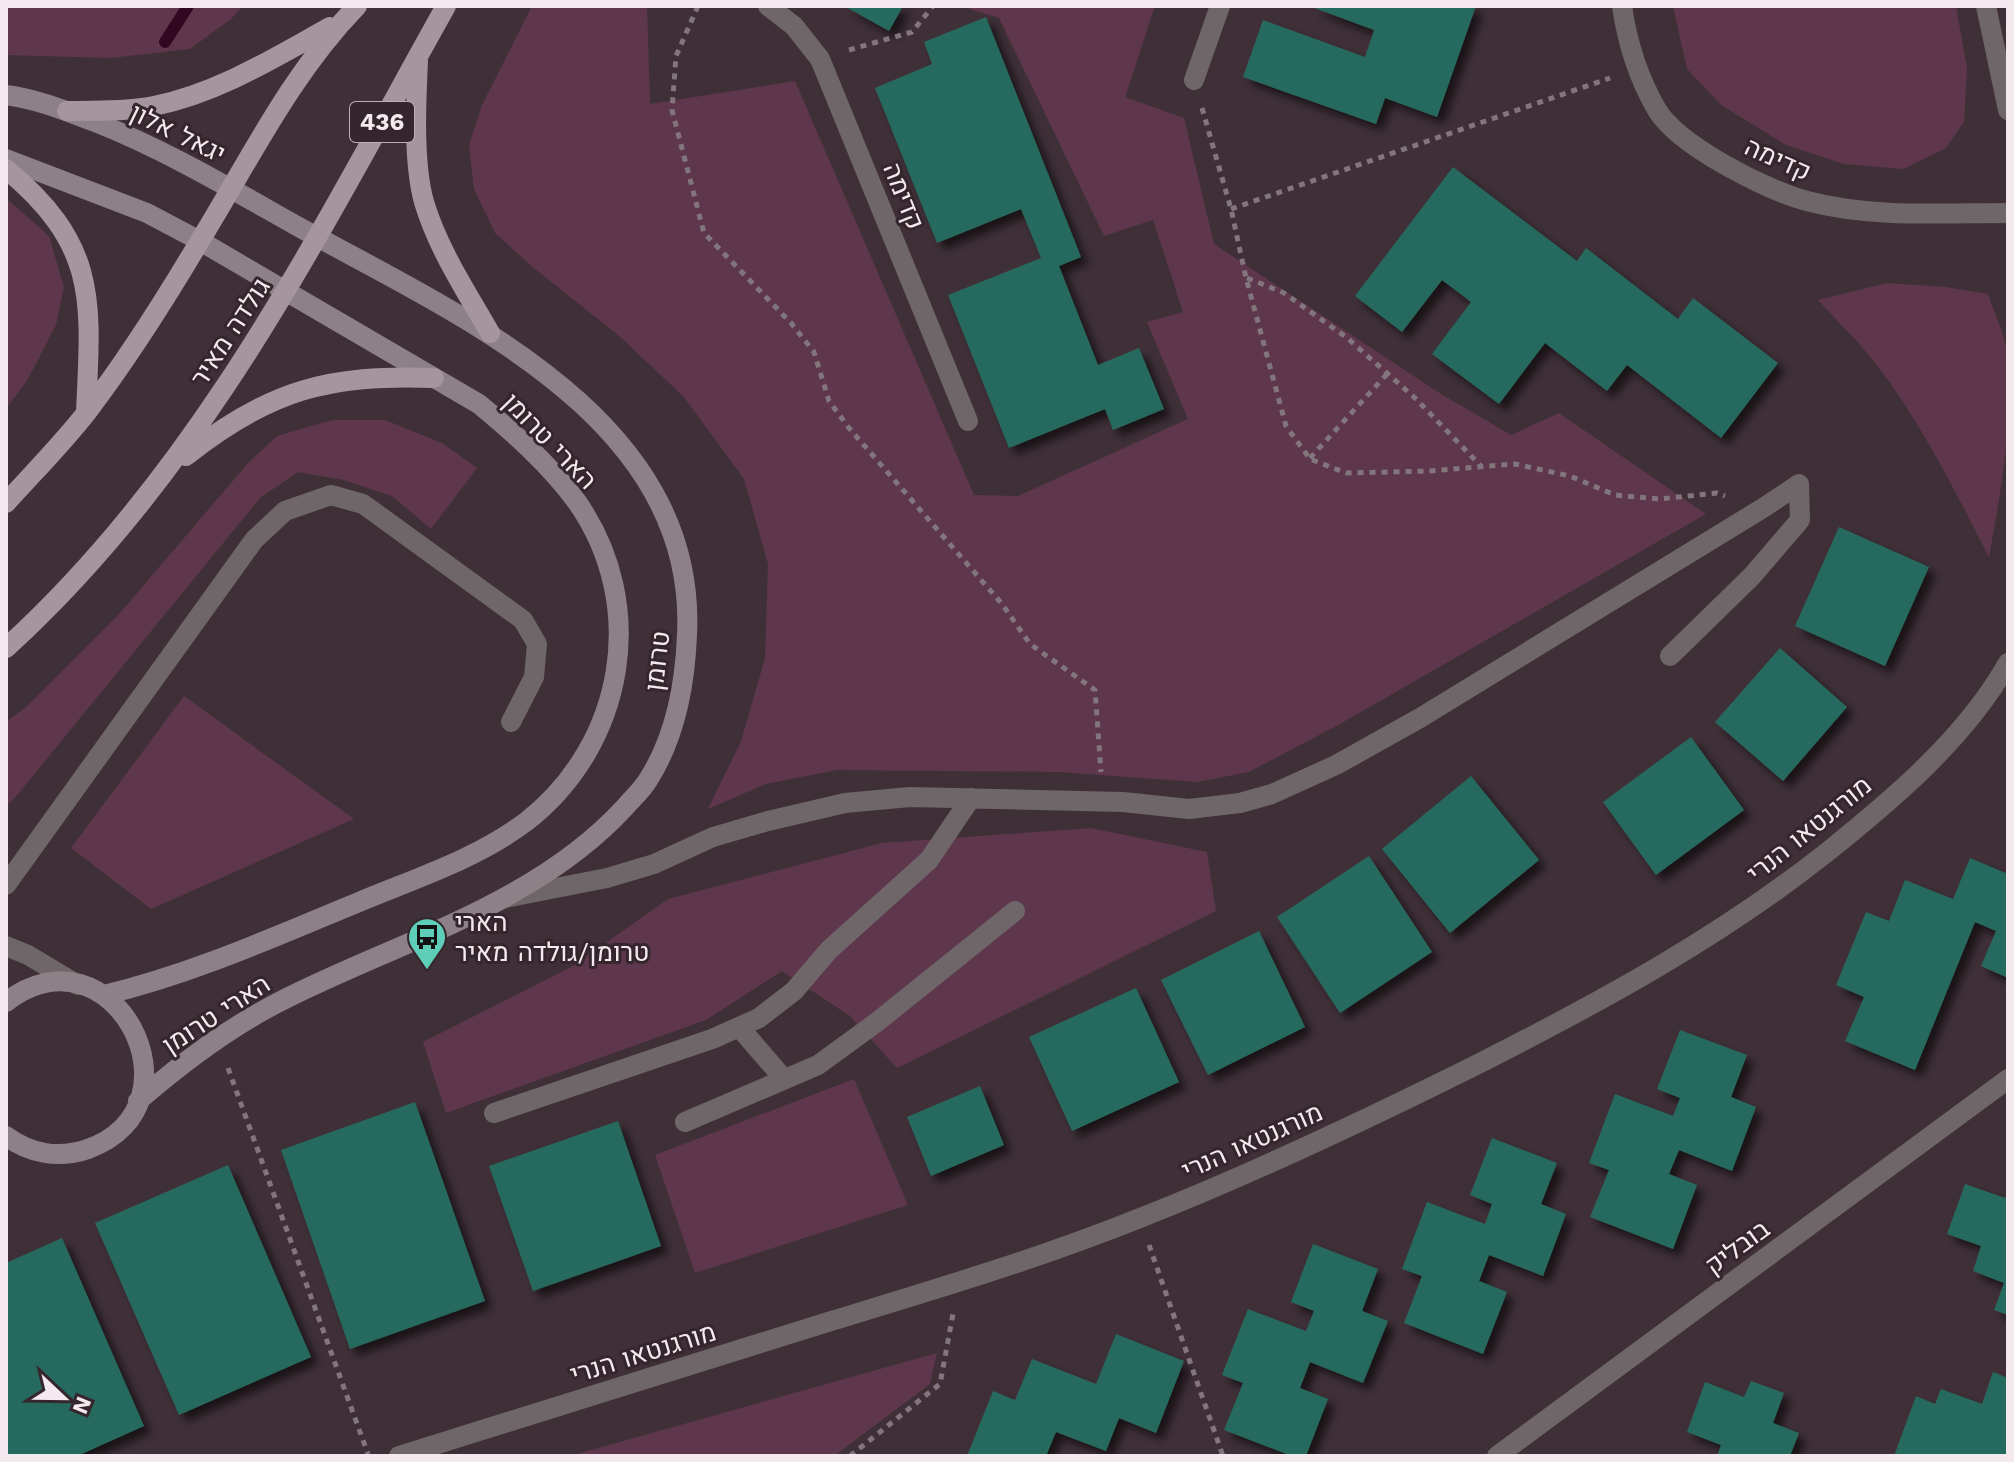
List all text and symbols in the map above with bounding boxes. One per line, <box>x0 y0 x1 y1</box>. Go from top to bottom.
street label: יגאל אלון <box>126 97 230 169</box>
road number: 436 <box>350 102 414 142</box>
street label: קדימה <box>1740 131 1816 187</box>
street label: קדימה <box>877 158 931 234</box>
street label: גולדה מאיר <box>184 272 276 392</box>
street label: הארי טרומן <box>497 387 603 495</box>
street label: טרומן <box>638 629 676 693</box>
street label: מורגנטאו הנרי <box>1741 770 1877 888</box>
place label: הארי טרומן/גולדה מאיר <box>455 907 649 967</box>
bus stop icon: הארי טרומן/גולדה מאיר <box>406 916 448 971</box>
street label: הארי טרומן <box>157 968 275 1060</box>
street label: מורגנטאו הנרי <box>1177 1097 1327 1185</box>
street label: בובליק <box>1699 1213 1775 1280</box>
street label: מורגנטאו הנרי <box>566 1317 720 1389</box>
north arrow <box>24 1358 104 1438</box>
text: N <box>67 1393 97 1418</box>

